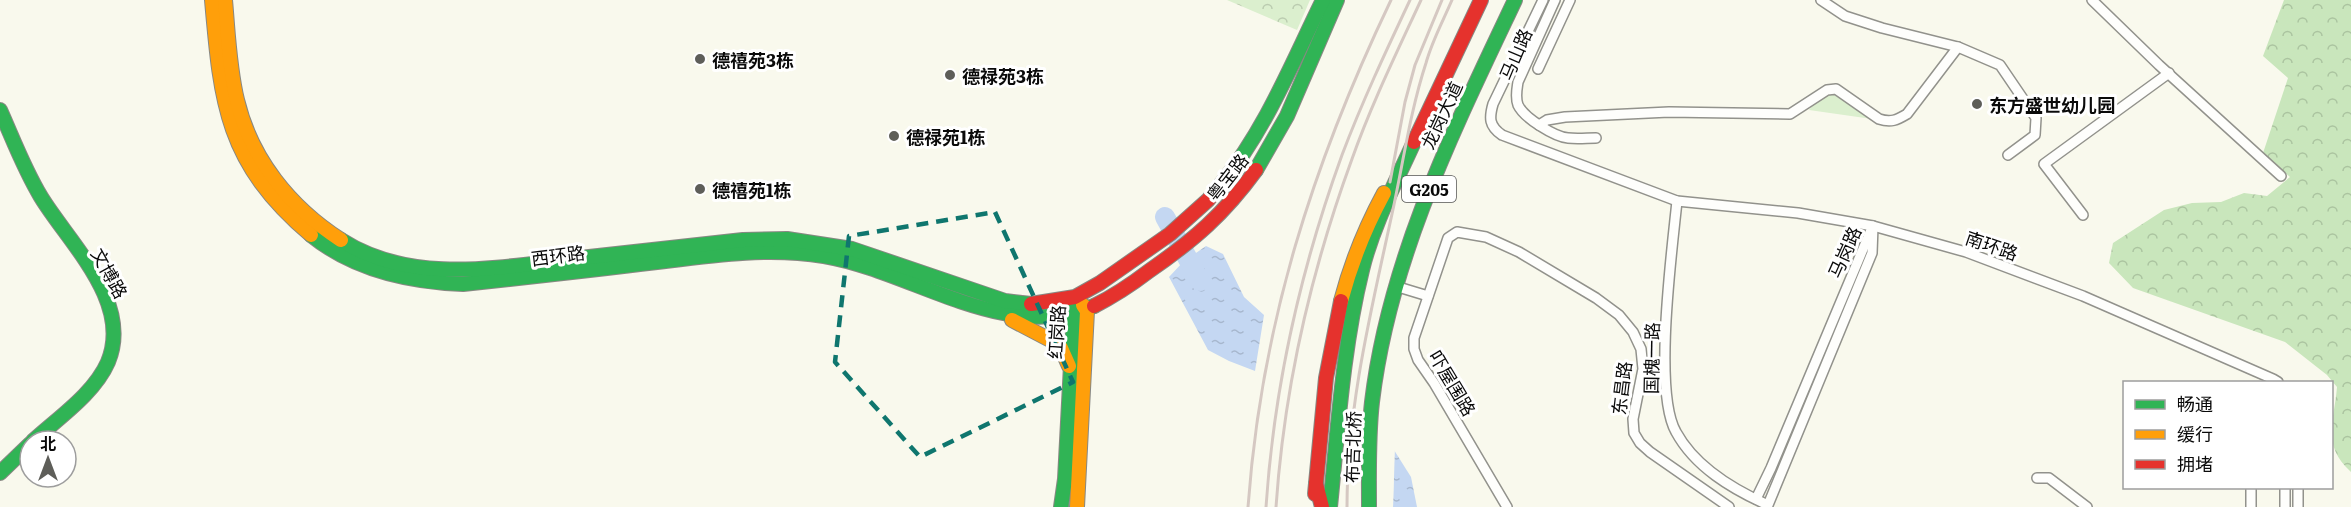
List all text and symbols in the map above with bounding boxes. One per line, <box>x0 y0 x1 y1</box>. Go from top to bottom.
street label: 马山路 <box>1492 24 1538 84</box>
place label: 德禧苑3栋 <box>712 46 794 73</box>
marker: 德禧苑3栋 <box>693 52 707 66</box>
place label: 德禄苑3栋 <box>962 62 1044 89</box>
marker: 德禄苑3栋 <box>943 68 957 82</box>
street label: 龙岗大道 <box>1414 77 1468 153</box>
place label: 东方盛世幼儿园 <box>1989 91 2115 118</box>
marker: 东方盛世幼儿园 <box>1970 97 1984 111</box>
place label: 德禄苑1栋 <box>906 123 985 150</box>
marker: 德禄苑1栋 <box>887 129 901 143</box>
street label: 粤宝路 <box>1200 147 1254 207</box>
place label: 德禧苑1栋 <box>712 176 791 203</box>
road number: G205 <box>1402 176 1456 202</box>
marker: 德禧苑1栋 <box>693 182 707 196</box>
street label: 马岗路 <box>1821 222 1867 282</box>
street label: 南环路 <box>1962 223 2022 267</box>
street label: 西环路 <box>530 238 586 272</box>
street label: 文博路 <box>85 243 135 303</box>
street label: 红岗路 <box>1041 304 1071 360</box>
street label: 国槐一路 <box>1637 322 1665 394</box>
street label: 吓屋围路 <box>1423 345 1483 421</box>
street label: 东昌路 <box>1604 360 1638 416</box>
legend <box>2123 381 2333 489</box>
text: 畅通 <box>2177 390 2213 417</box>
street label: 布吉北桥 <box>1337 411 1367 483</box>
text: 缓行 <box>2177 420 2213 447</box>
north arrow <box>18 429 78 489</box>
text: 北 <box>40 431 56 455</box>
text: 拥堵 <box>2177 450 2213 477</box>

